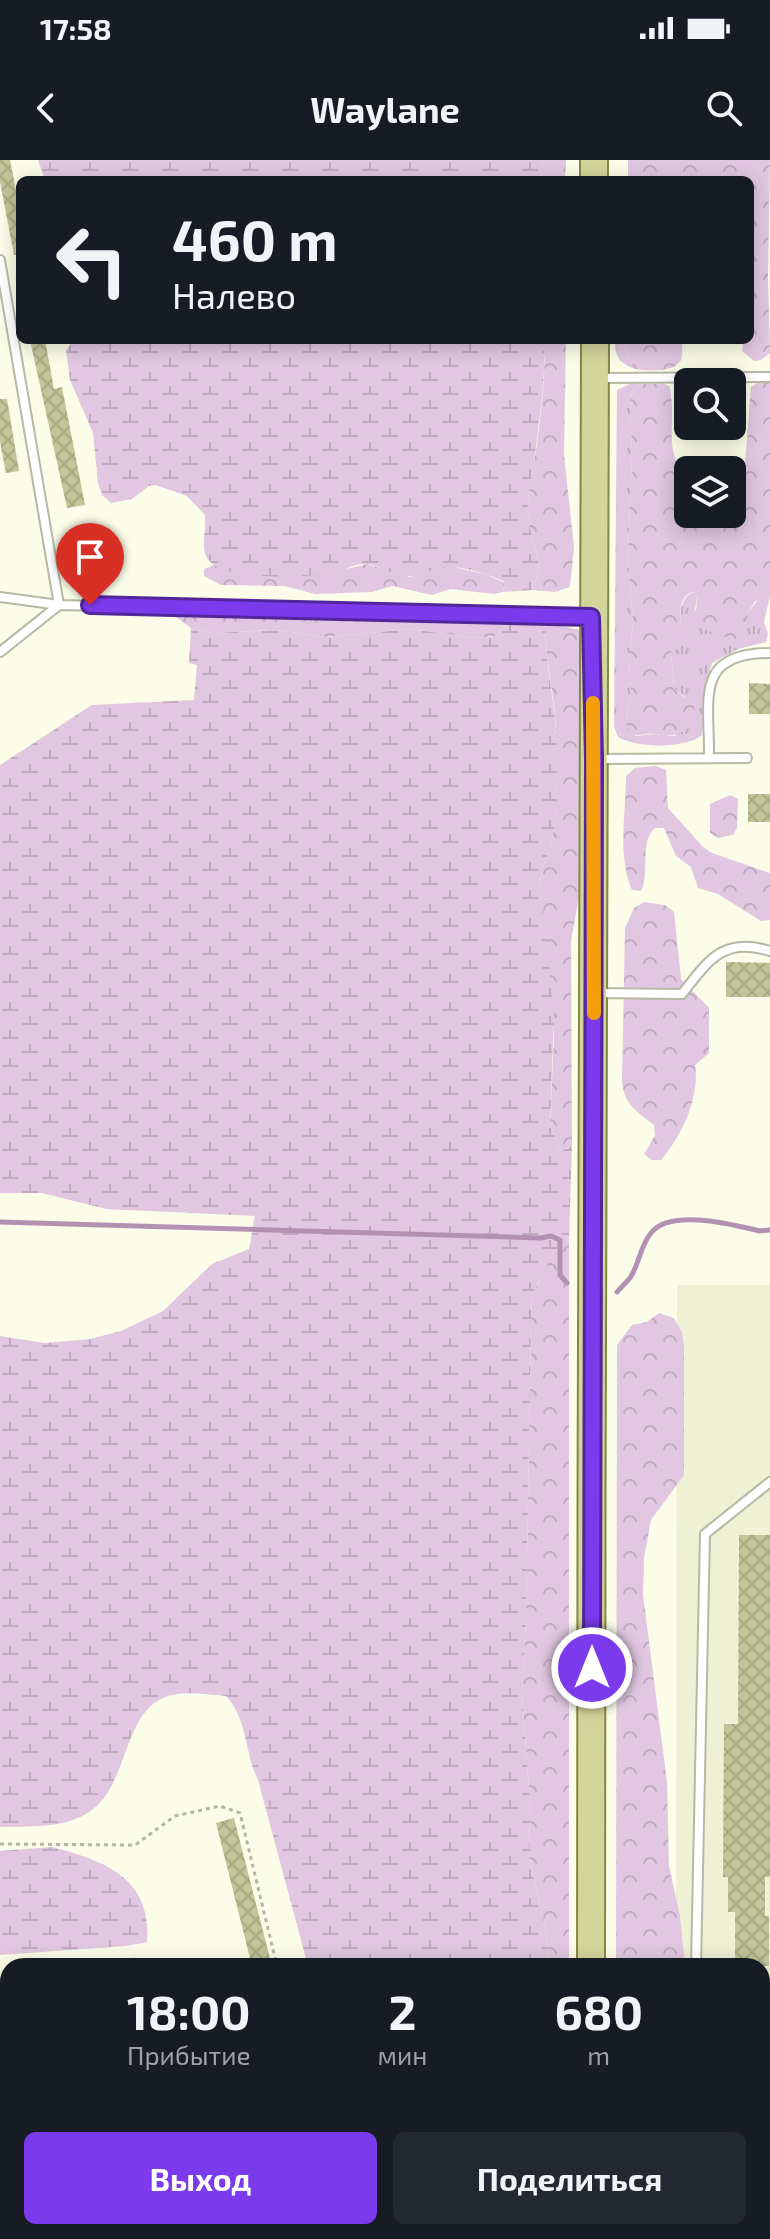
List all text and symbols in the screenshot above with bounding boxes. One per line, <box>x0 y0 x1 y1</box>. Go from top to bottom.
text: 17:58 <box>40 10 112 46</box>
icon: back <box>24 86 68 130</box>
icon: search <box>702 86 746 130</box>
text: Waylane <box>310 87 460 130</box>
text: 460 m <box>172 205 337 272</box>
icon: left <box>40 208 144 312</box>
text: Налево <box>172 273 296 316</box>
map controls <box>674 368 746 528</box>
button: search <box>674 368 746 440</box>
button: layers <box>674 456 746 528</box>
pin <box>56 523 124 605</box>
icon: arrive <box>68 535 112 579</box>
position arrow <box>550 1626 634 1710</box>
text: 18:00 <box>127 1982 251 2040</box>
text: 2 <box>389 1982 416 2040</box>
text: 680 <box>554 1982 643 2040</box>
text: Прибытие <box>127 2039 251 2070</box>
text: мин <box>378 2039 427 2070</box>
text: m <box>587 2039 610 2070</box>
button: Выход <box>24 2132 377 2224</box>
button: Поделиться <box>393 2132 746 2224</box>

